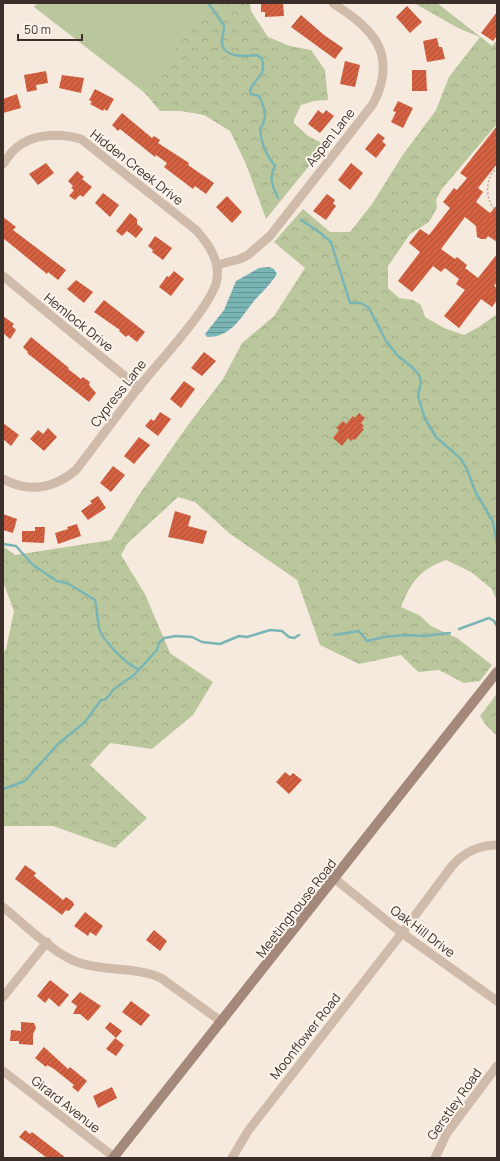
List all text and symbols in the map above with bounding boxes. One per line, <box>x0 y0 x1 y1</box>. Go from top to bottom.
scale bar <box>18 16 82 42</box>
text: 50 m <box>24 21 51 38</box>
street label: Aspen Lane <box>301 104 359 170</box>
street label: Hidden Creek Drive <box>87 125 188 209</box>
street label: Hemlock Drive <box>40 288 118 356</box>
street label: Cypress Lane <box>86 355 150 431</box>
street label: Meetinghouse Road <box>252 855 340 961</box>
street label: Oak Hill Drive <box>387 901 459 961</box>
street label: Moonflower Road <box>266 989 344 1083</box>
street label: Gerstley Road <box>423 1064 485 1144</box>
street label: Girard Avenue <box>28 1071 105 1137</box>

